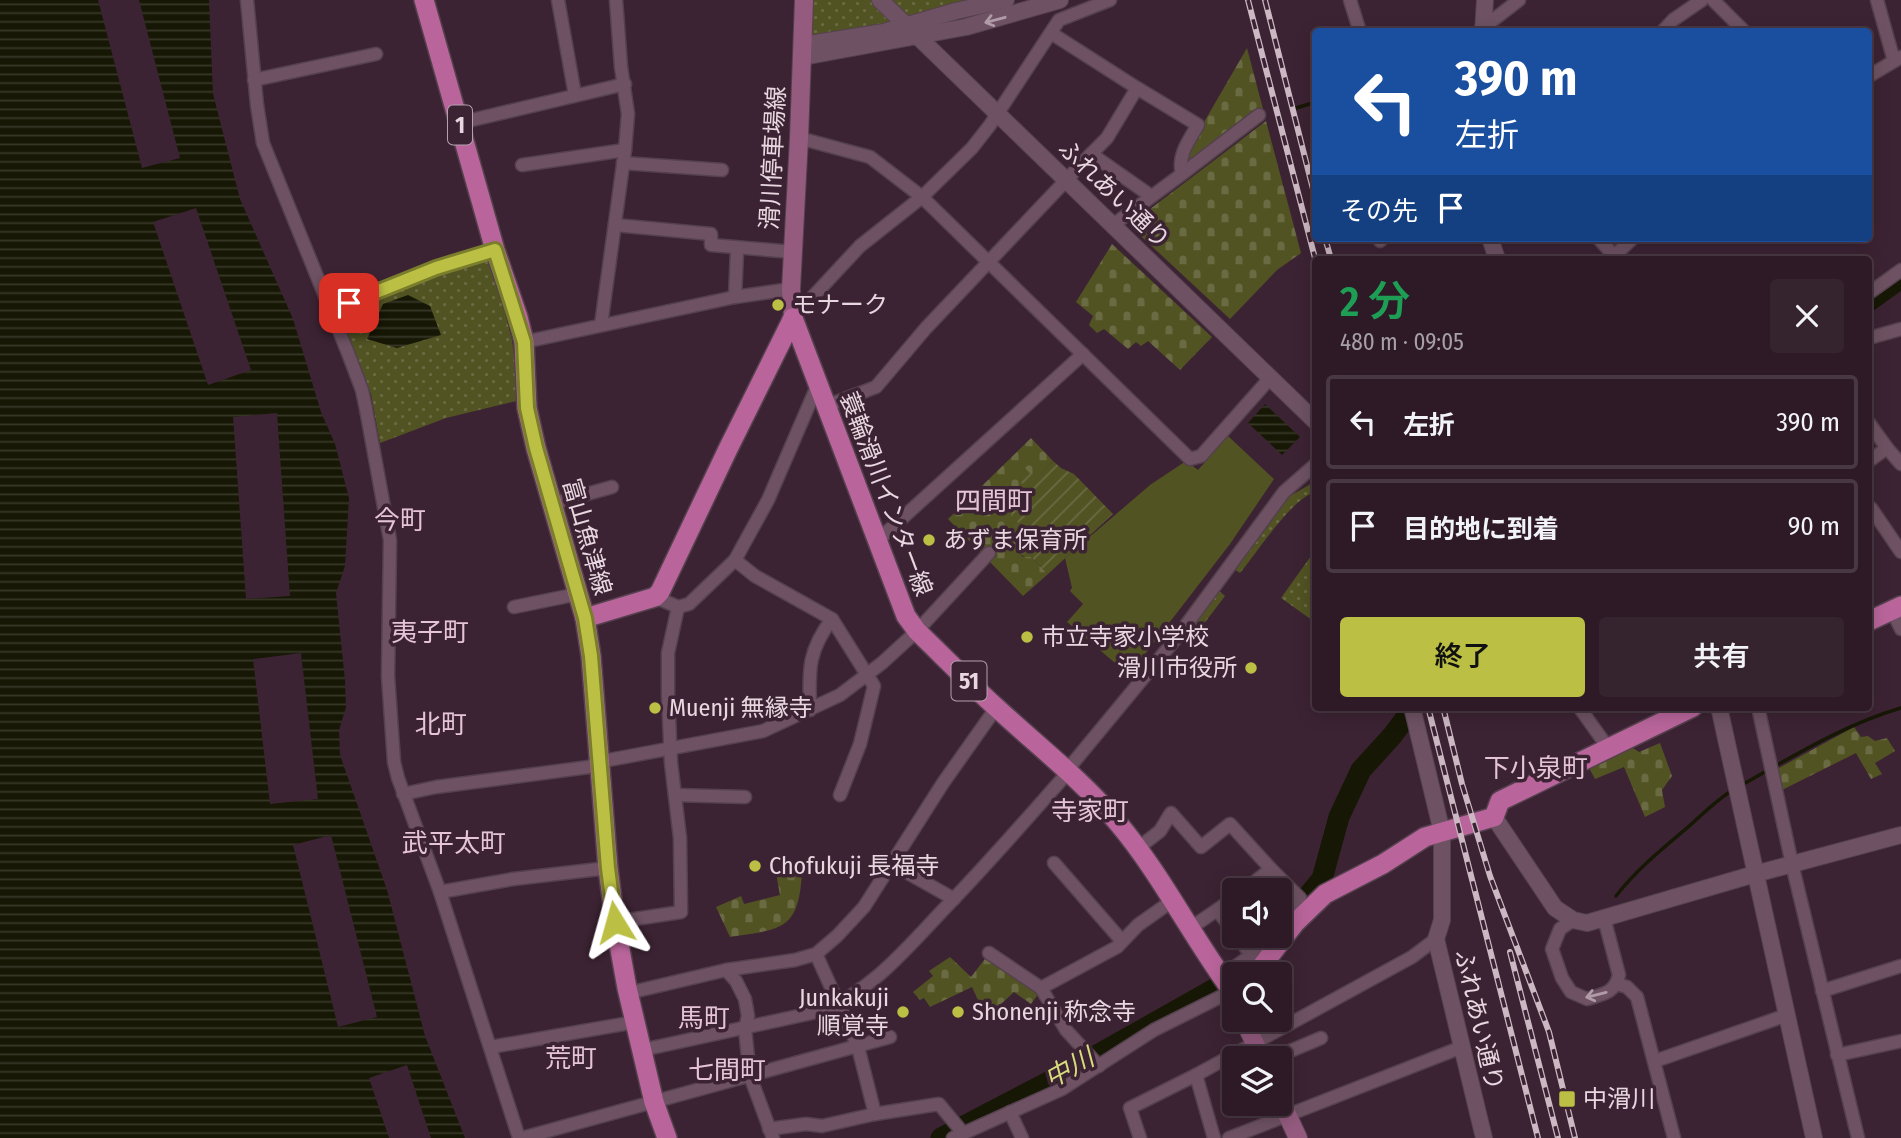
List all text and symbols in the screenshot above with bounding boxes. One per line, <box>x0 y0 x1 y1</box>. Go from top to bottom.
one-way arrow <box>984 14 1007 27</box>
text: 390 m <box>1455 49 1577 108</box>
icon: left <box>1340 56 1431 147</box>
street label: 滑川停車場線 <box>755 85 791 231</box>
road number: 1 <box>448 106 472 144</box>
text: 左折 <box>1455 116 1519 154</box>
street label: ふれあい通り <box>1052 134 1176 254</box>
icon: arrive <box>1432 189 1470 227</box>
text: その先 <box>1340 196 1418 227</box>
pin <box>319 273 379 333</box>
text: 2 分 <box>1340 277 1410 327</box>
button: close <box>1770 279 1844 353</box>
icon: arrive <box>330 284 368 322</box>
place label: モナーク <box>792 291 888 319</box>
marker: モナーク <box>770 297 786 313</box>
text: 480 m · 09:05 <box>1340 328 1464 356</box>
street label: 蓑輪滑川インター線 <box>834 388 938 600</box>
icon: left <box>1344 403 1382 441</box>
text: 390 m <box>1776 407 1840 438</box>
text: 左折 <box>1403 410 1455 441</box>
street label: 富山魚津線 <box>557 475 617 599</box>
district label: 四間町 <box>955 486 1033 517</box>
district label: 今町 <box>374 505 426 536</box>
icon: arrive <box>1344 507 1382 545</box>
text: 90 m <box>1788 511 1840 542</box>
text: 目的地に到着 <box>1403 514 1559 545</box>
place label: あずま保育所 <box>943 526 1087 554</box>
marker: あずま保育所 <box>921 532 937 548</box>
district label: 夷子町 <box>391 617 469 648</box>
button: 終了 <box>1340 617 1585 697</box>
button: 共有 <box>1599 617 1844 697</box>
place label: 市立寺家小学校 <box>1041 623 1209 651</box>
marker: 市立寺家小学校 <box>1019 629 1035 645</box>
place label: 滑川市役所 <box>1117 654 1237 682</box>
marker: 滑川市役所 <box>1243 660 1259 676</box>
road number: 51 <box>951 662 986 701</box>
place label: Muenji 無縁寺 <box>669 694 813 722</box>
marker: Muenji 無縁寺 <box>647 700 663 716</box>
district label: 北町 <box>415 709 467 740</box>
district label: 下小泉町 <box>1484 753 1588 784</box>
district label: 寺家町 <box>1051 796 1129 827</box>
district label: 武平太町 <box>402 828 506 859</box>
place label: Chofukuji 長福寺 <box>769 852 939 880</box>
marker: Chofukuji 長福寺 <box>747 858 763 874</box>
map controls <box>1222 878 1292 1116</box>
button: sound <box>1222 878 1292 948</box>
position arrow <box>578 885 652 959</box>
street label: ふれあい通り <box>1449 947 1509 1093</box>
button: search <box>1222 962 1292 1032</box>
place label: Junkakuji 順覚寺 <box>799 984 889 1040</box>
one-way arrow <box>1586 989 1608 1002</box>
place label: Shonenji 称念寺 <box>972 998 1136 1026</box>
district label: 馬町 <box>678 1003 730 1034</box>
marker: Junkakuji 順覚寺 <box>895 1004 911 1020</box>
marker: Shonenji 称念寺 <box>950 1004 966 1020</box>
water label: 中川 <box>1039 1041 1102 1095</box>
district label: 荒町 <box>545 1043 597 1074</box>
button: layers <box>1222 1046 1292 1116</box>
district label: 七間町 <box>688 1055 766 1086</box>
place label: 中滑川 <box>1583 1085 1655 1113</box>
marker: 中滑川 <box>1557 1089 1577 1109</box>

